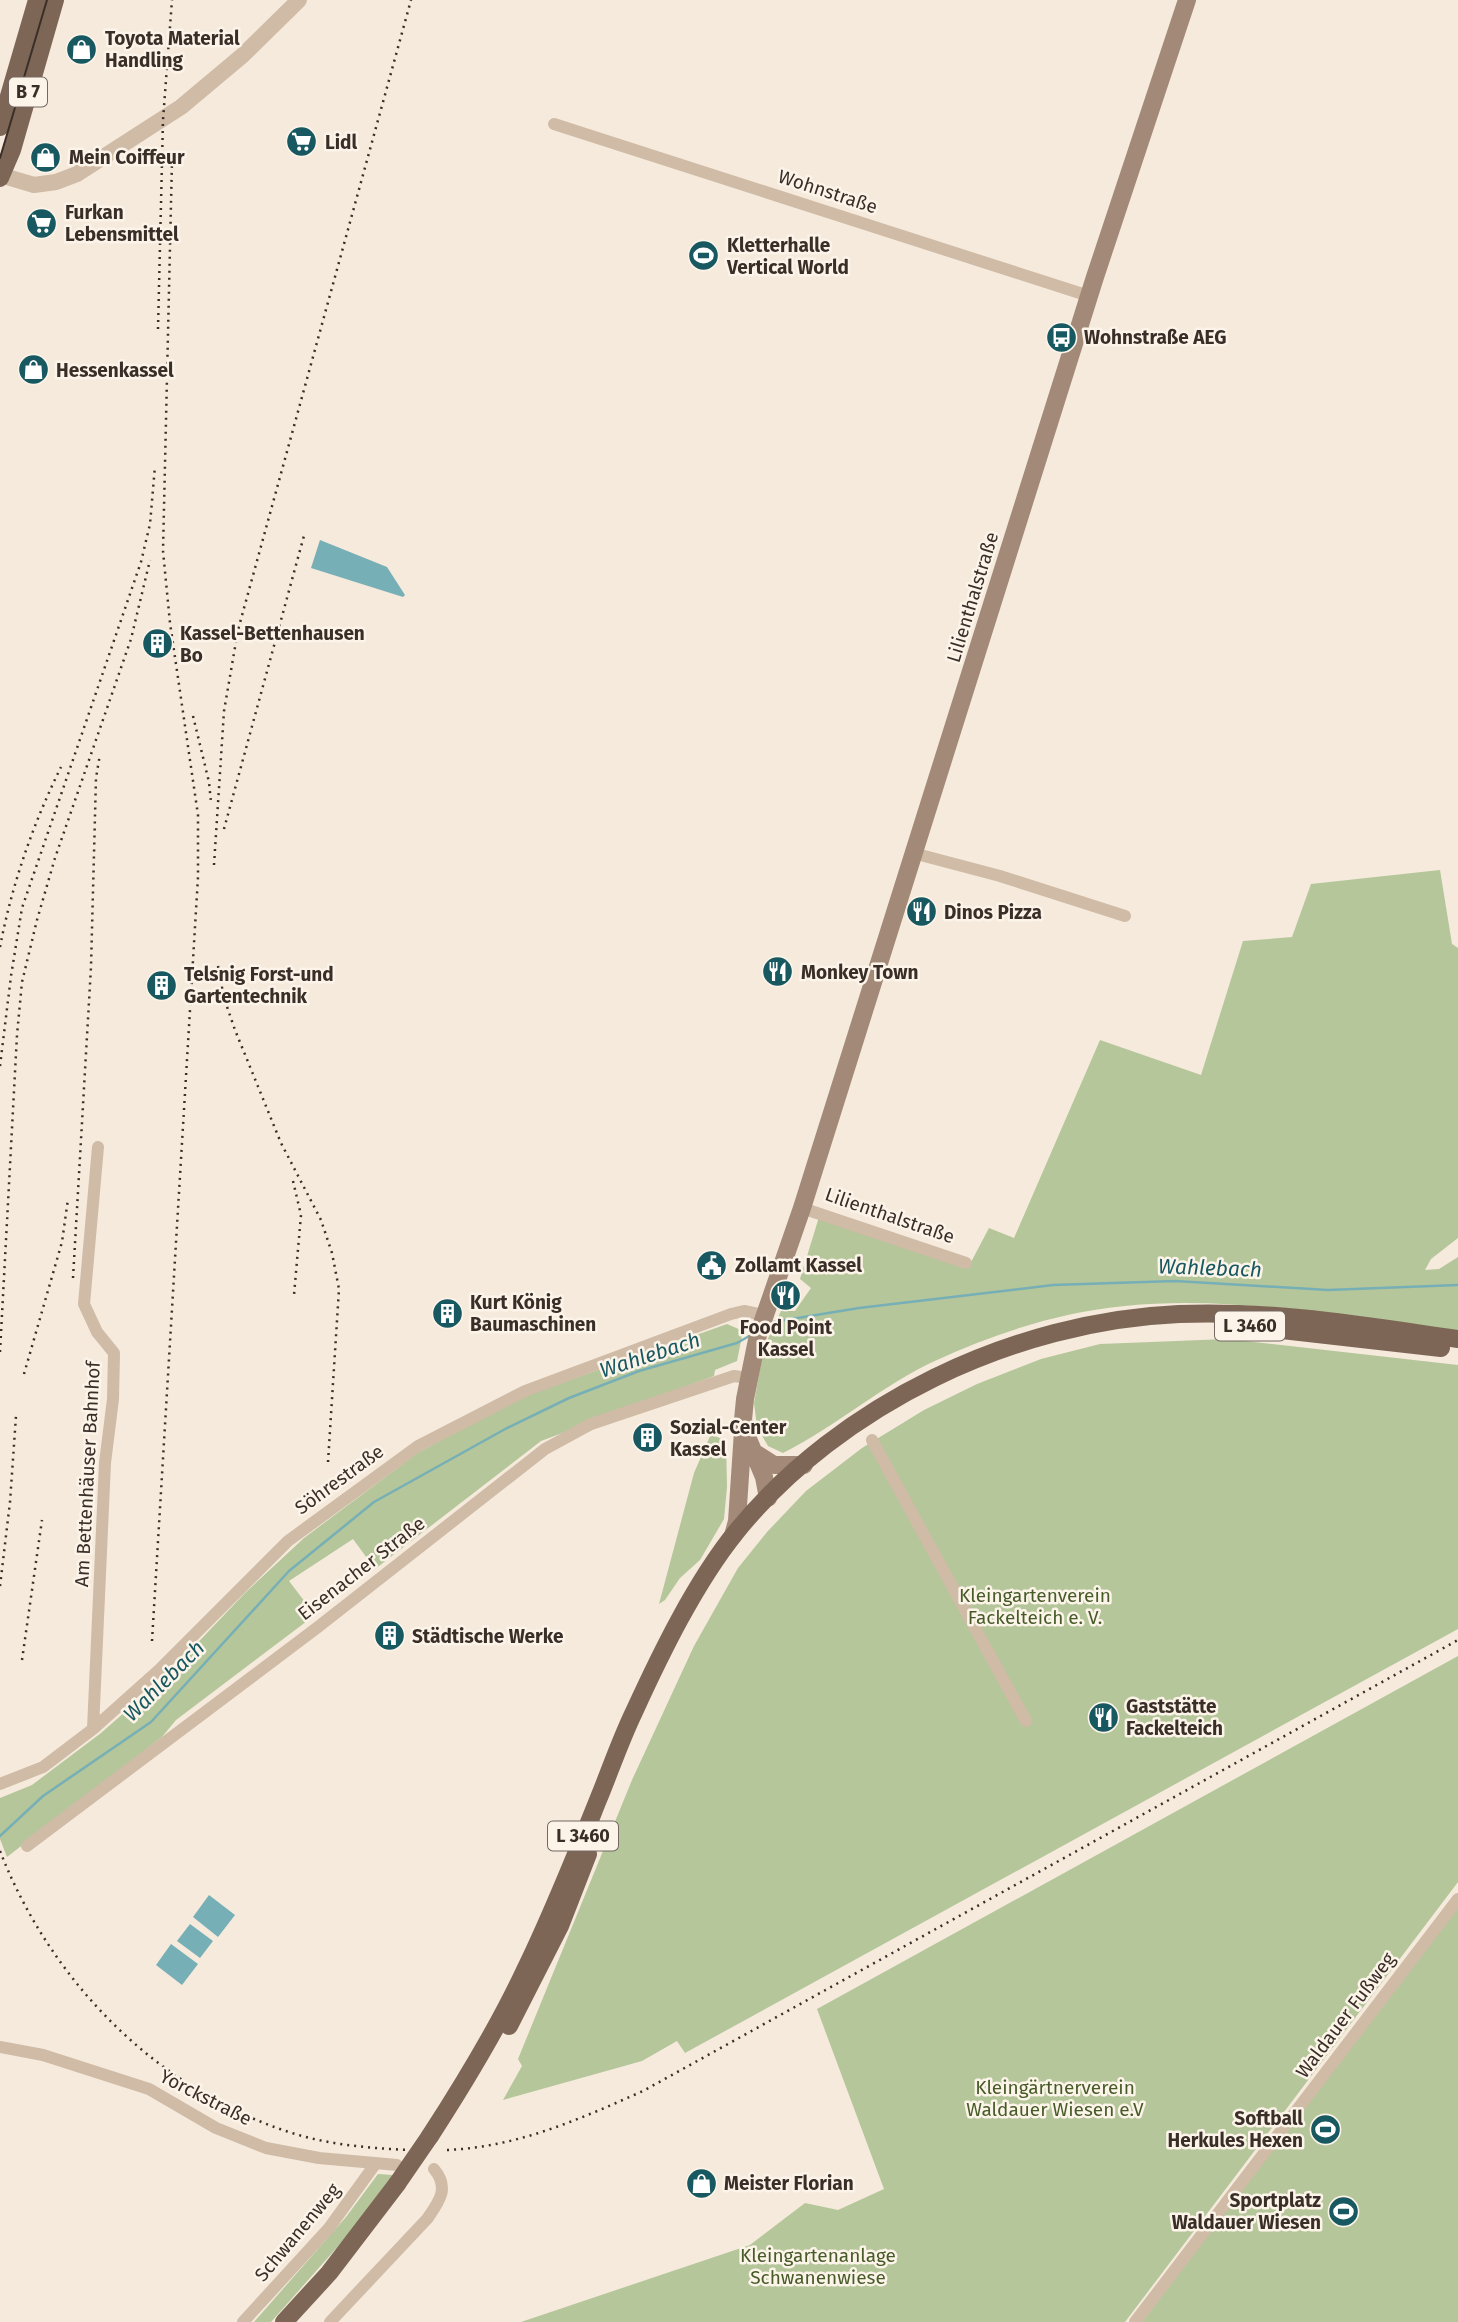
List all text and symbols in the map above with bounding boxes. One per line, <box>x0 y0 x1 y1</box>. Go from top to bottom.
place label: Toyota Material Handling <box>105 27 240 72</box>
shop icon: Toyota Material Handling <box>65 32 99 66</box>
road number: B 7 <box>9 78 47 106</box>
supermarket icon: Lidl <box>285 125 319 159</box>
place label: Lidl <box>325 131 358 154</box>
shop icon: Mein Coiffeur <box>29 140 63 174</box>
place label: Mein Coiffeur <box>69 146 185 169</box>
street label: Wohnstraße <box>775 165 880 218</box>
place label: Furkan Lebensmittel <box>65 201 179 246</box>
supermarket icon: Furkan Lebensmittel <box>25 206 59 240</box>
place label: Kletterhalle Vertical World <box>726 234 849 279</box>
sports icon: Kletterhalle Vertical World <box>687 239 721 273</box>
bus stop icon: Wohnstraße AEG <box>1044 320 1078 354</box>
place label: Wohnstraße AEG <box>1084 326 1227 349</box>
shop icon: Hessenkassel <box>16 353 50 387</box>
place label: Hessenkassel <box>56 359 174 382</box>
street label: Lilienthalstraße <box>942 529 1003 665</box>
place label: Kassel-Bettenhausen Bo <box>180 622 365 667</box>
building icon: Kassel-Bettenhausen Bo <box>140 627 174 661</box>
restaurant icon: Dinos Pizza <box>904 895 938 929</box>
place label: Dinos Pizza <box>944 901 1042 924</box>
restaurant icon: Monkey Town <box>761 955 795 989</box>
place label: Monkey Town <box>801 961 918 984</box>
place label: Telsnig Forst-und Gartentechnik <box>184 963 334 1008</box>
building icon: Telsnig Forst-und Gartentechnik <box>144 968 178 1002</box>
street label: Lilienthalstraße <box>822 1183 958 1248</box>
public building icon: Zollamt Kassel <box>695 1248 729 1282</box>
water label: Wahlebach <box>1157 1253 1263 1283</box>
place label: Zollamt Kassel <box>735 1254 862 1277</box>
restaurant icon: Food Point Kassel <box>769 1279 803 1313</box>
place label: Kurt König Baumaschinen <box>470 1291 596 1336</box>
building icon: Kurt König Baumaschinen <box>430 1296 464 1330</box>
road number: L 3460 <box>1215 1311 1285 1340</box>
place label: Food Point Kassel <box>740 1316 833 1361</box>
water label: Wahlebach <box>596 1327 704 1383</box>
street label: Am Bettenhäuser Bahnhof <box>70 1359 105 1587</box>
place label: Sozial-Center Kassel <box>670 1416 787 1461</box>
building icon: Sozial-Center Kassel <box>630 1421 664 1455</box>
street label: Söhrestraße <box>290 1440 388 1519</box>
street label: Eisenacher Straße <box>293 1512 429 1625</box>
park label: Kleingartenverein Fackelteich e. V. <box>959 1584 1111 1629</box>
building icon: Städtische Werke <box>372 1619 406 1653</box>
place label: Städtische Werke <box>412 1625 563 1648</box>
water label: Wahlebach <box>118 1635 210 1727</box>
place label: Gaststätte Fackelteich <box>1126 1695 1223 1740</box>
restaurant icon: Gaststätte Fackelteich <box>1086 1700 1120 1734</box>
road number: L 3460 <box>548 1822 618 1850</box>
street label: Waldauer Fußweg <box>1291 1948 1400 2083</box>
street label: Yorckstraße <box>156 2064 256 2130</box>
park label: Kleingärtnerverein Waldauer Wiesen e.V <box>966 2076 1144 2121</box>
place label: Softball Herkules Hexen <box>1168 2107 1303 2152</box>
sports icon: Softball Herkules Hexen <box>1309 2112 1343 2146</box>
shop icon: Meister Florian <box>684 2166 718 2200</box>
place label: Meister Florian <box>724 2172 854 2195</box>
street label: Schwanenweg <box>250 2179 345 2286</box>
place label: Sportplatz Waldauer Wiesen <box>1172 2189 1321 2234</box>
sports icon: Sportplatz Waldauer Wiesen <box>1327 2194 1361 2228</box>
park label: Kleingartenanlage Schwanenwiese <box>740 2244 896 2289</box>

